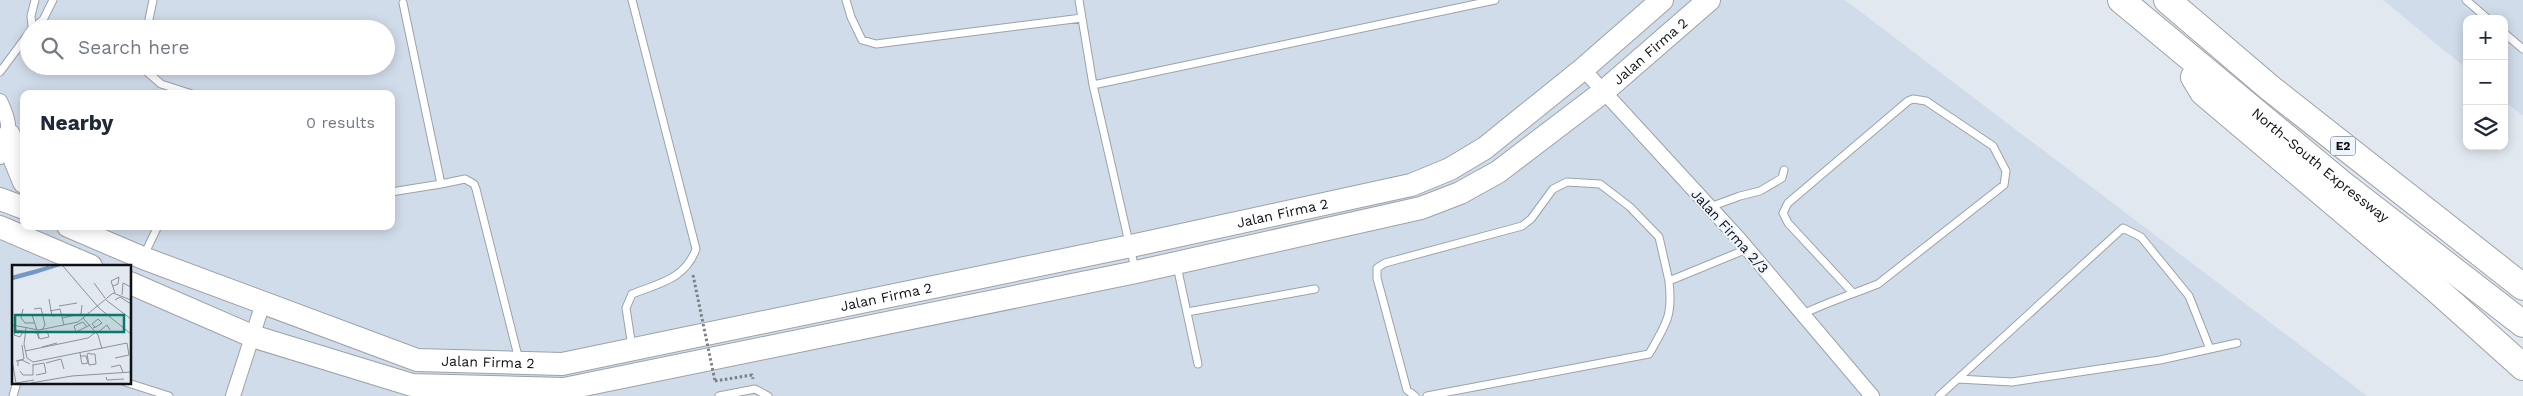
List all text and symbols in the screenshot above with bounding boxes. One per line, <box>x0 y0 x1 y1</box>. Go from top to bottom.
street label: Jalan Firma 2 <box>1610 14 1691 88</box>
map controls <box>2463 15 2508 150</box>
button: + <box>2463 15 2508 60</box>
search box <box>20 20 395 75</box>
icon: search <box>38 34 66 62</box>
text: Search here <box>78 36 189 59</box>
button: − <box>2463 60 2508 105</box>
street label: North–South Expressway <box>2249 104 2393 226</box>
button: layers <box>2463 105 2508 150</box>
text: Nearby <box>40 110 113 135</box>
text: 0 results <box>306 113 375 132</box>
road number: E2 <box>2330 136 2356 156</box>
street label: Jalan Firma 2/3 <box>1688 186 1772 276</box>
street label: Jalan Firma 2 <box>1235 195 1330 231</box>
inset map <box>12 265 131 384</box>
street label: Jalan Firma 2 <box>839 279 933 314</box>
street label: Jalan Firma 2 <box>441 353 535 371</box>

